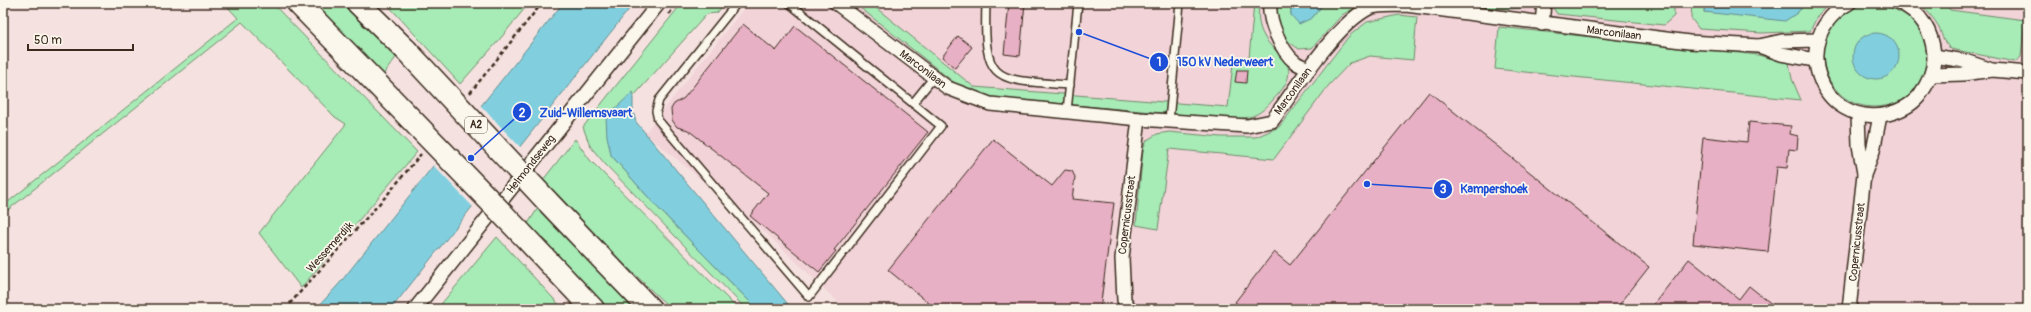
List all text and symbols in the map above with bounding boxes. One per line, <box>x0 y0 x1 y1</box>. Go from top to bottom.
street label: Marconilaan <box>1586 23 1642 43</box>
scale bar <box>28 26 133 52</box>
text: 50 m <box>34 33 62 48</box>
street label: Marconilaan <box>897 47 949 91</box>
callout: 150 kV Nederweert <box>1149 50 1281 74</box>
text: 1 <box>1157 55 1161 70</box>
text: 150 kV Nederweert <box>1177 55 1274 70</box>
street label: Marconilaan <box>1271 65 1315 117</box>
callout: Zuid-Willemsvaart <box>512 100 640 124</box>
text: 2 <box>519 106 526 121</box>
text: Zuid-Willemsvaart <box>540 106 634 121</box>
road number: A2 <box>465 117 487 133</box>
street label: Helmondseweg <box>504 132 558 196</box>
street label: Copernicusstraat <box>1116 174 1138 255</box>
callout: Kampershoek <box>1433 177 1536 201</box>
text: 3 <box>1440 182 1447 197</box>
text: Kampershoek <box>1460 182 1529 197</box>
street label: Copernicusstraat <box>1846 201 1868 282</box>
street label: Wessemerdijk <box>304 219 356 275</box>

